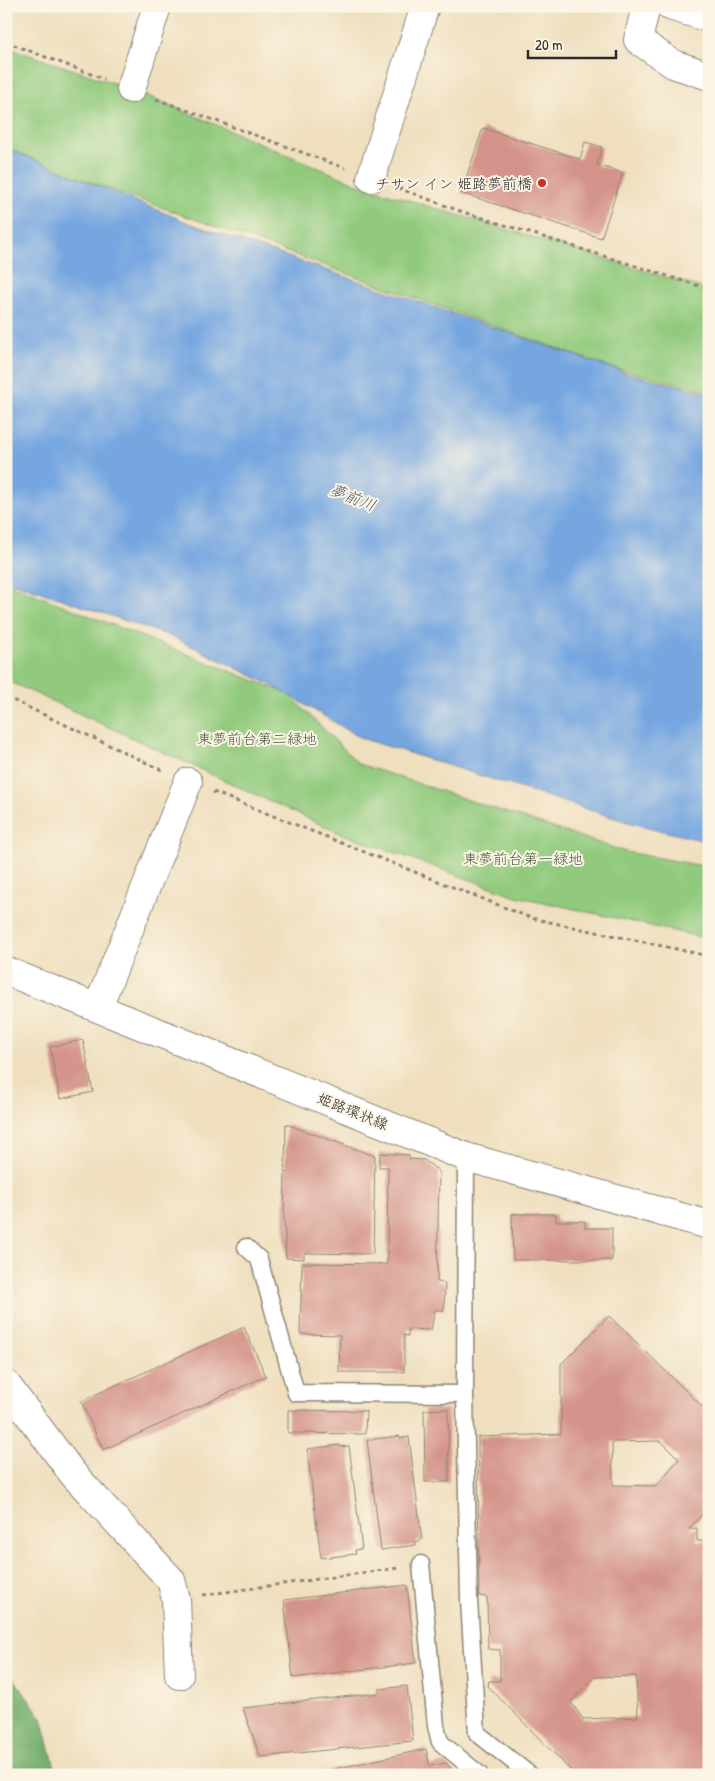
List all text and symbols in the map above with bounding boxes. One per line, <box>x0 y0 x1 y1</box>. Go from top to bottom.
scale bar <box>528 28 615 60</box>
text: 20 m <box>535 34 562 55</box>
place label: チサン イン 姫路夢前橋 <box>375 173 532 194</box>
marker: チサン イン 姫路夢前橋 <box>536 177 548 189</box>
water label: 夢前川 <box>327 478 379 516</box>
park label: 東夢前台第二緑地 <box>197 728 317 749</box>
park label: 東夢前台第一緑地 <box>463 848 583 869</box>
street label: 姫路環状線 <box>314 1087 392 1135</box>

